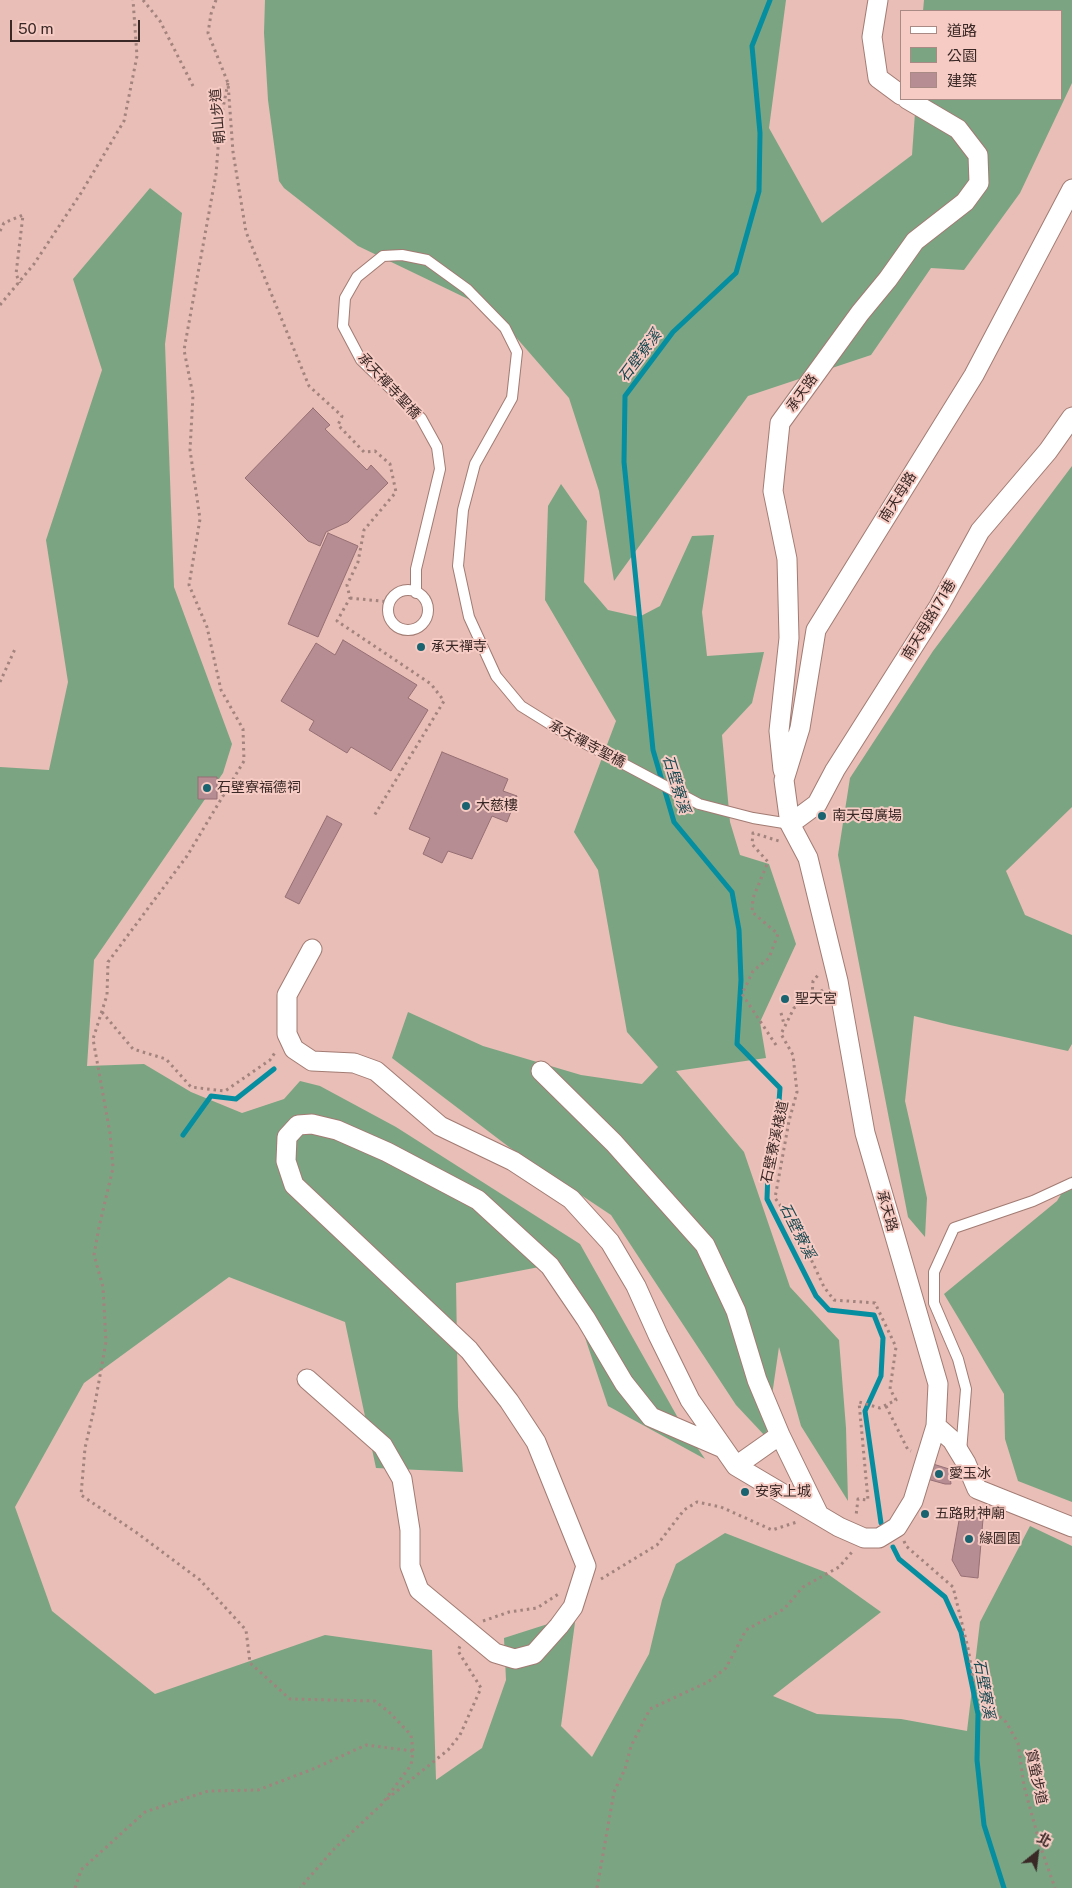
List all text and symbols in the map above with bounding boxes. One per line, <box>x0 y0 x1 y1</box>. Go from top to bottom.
scale bar <box>12 10 142 42</box>
legend <box>900 10 1062 100</box>
text: 50 m <box>18 20 53 37</box>
text: 道路 <box>947 22 977 39</box>
text: 公園 <box>947 47 977 64</box>
text: 建築 <box>947 72 977 89</box>
street label: 朝山步道 <box>207 87 229 145</box>
water label: 石壁寮溪 <box>615 327 665 385</box>
street label: 承天禪寺聖橋 <box>354 350 424 422</box>
street label: 承天路 <box>783 371 821 415</box>
street label: 南天母路 <box>876 469 920 525</box>
street label: 南天母路171巷 <box>899 577 959 663</box>
place label: 承天禪寺 <box>431 639 487 655</box>
marker: 承天禪寺 <box>415 641 427 653</box>
street label: 承天禪寺聖橋 <box>546 717 628 771</box>
water label: 石壁寮溪 <box>659 753 693 815</box>
place label: 石壁寮福德祠 <box>217 780 301 796</box>
marker: 石壁寮福德祠 <box>201 782 213 794</box>
place label: 大慈樓 <box>476 798 518 814</box>
marker: 大慈樓 <box>460 800 472 812</box>
place label: 南天母廣場 <box>832 808 902 824</box>
marker: 南天母廣場 <box>816 810 828 822</box>
place label: 聖天宮 <box>795 991 837 1007</box>
marker: 聖天宮 <box>779 993 791 1005</box>
street label: 石壁寮溪棧道 <box>758 1099 792 1185</box>
street label: 承天路 <box>873 1188 901 1234</box>
water label: 石壁寮溪 <box>775 1200 819 1262</box>
place label: 愛玉冰 <box>949 1466 991 1482</box>
marker: 愛玉冰 <box>933 1468 945 1480</box>
place label: 安家上城 <box>755 1484 811 1500</box>
marker: 安家上城 <box>739 1486 751 1498</box>
place label: 五路財神廟 <box>935 1506 1005 1522</box>
marker: 五路財神廟 <box>919 1508 931 1520</box>
place label: 緣圓園 <box>979 1531 1021 1547</box>
marker: 緣圓園 <box>963 1533 975 1545</box>
water label: 石壁寮溪 <box>970 1658 998 1720</box>
street label: 賞螢步道 <box>1022 1748 1050 1806</box>
north arrow <box>1012 1828 1062 1878</box>
text: 北 <box>1034 1829 1054 1850</box>

